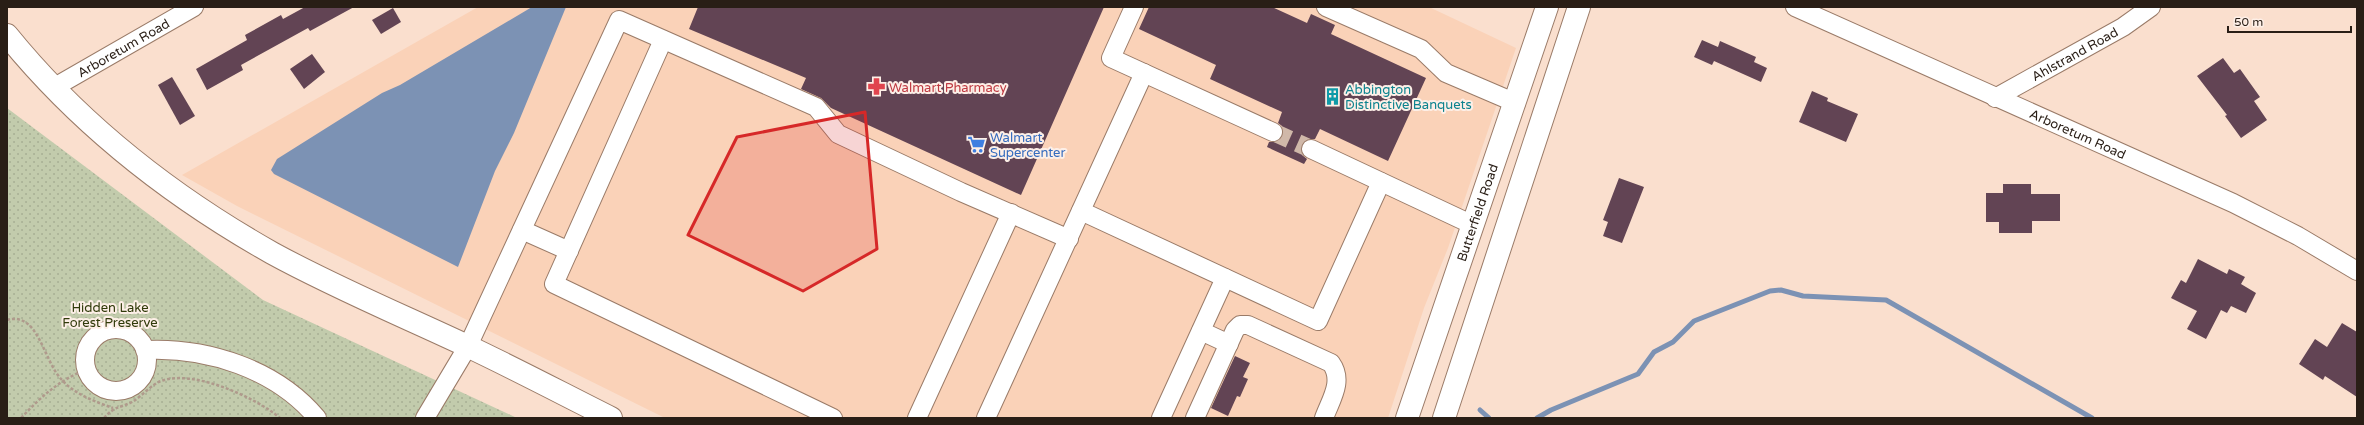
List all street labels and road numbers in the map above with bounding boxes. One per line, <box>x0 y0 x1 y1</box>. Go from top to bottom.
street label: Arboretum Road <box>75 16 173 81</box>
street label: Ahlstrand Road <box>2029 24 2121 85</box>
street label: Arboretum Road <box>2027 106 2128 163</box>
street label: Butterfield Road <box>1454 162 1502 264</box>

